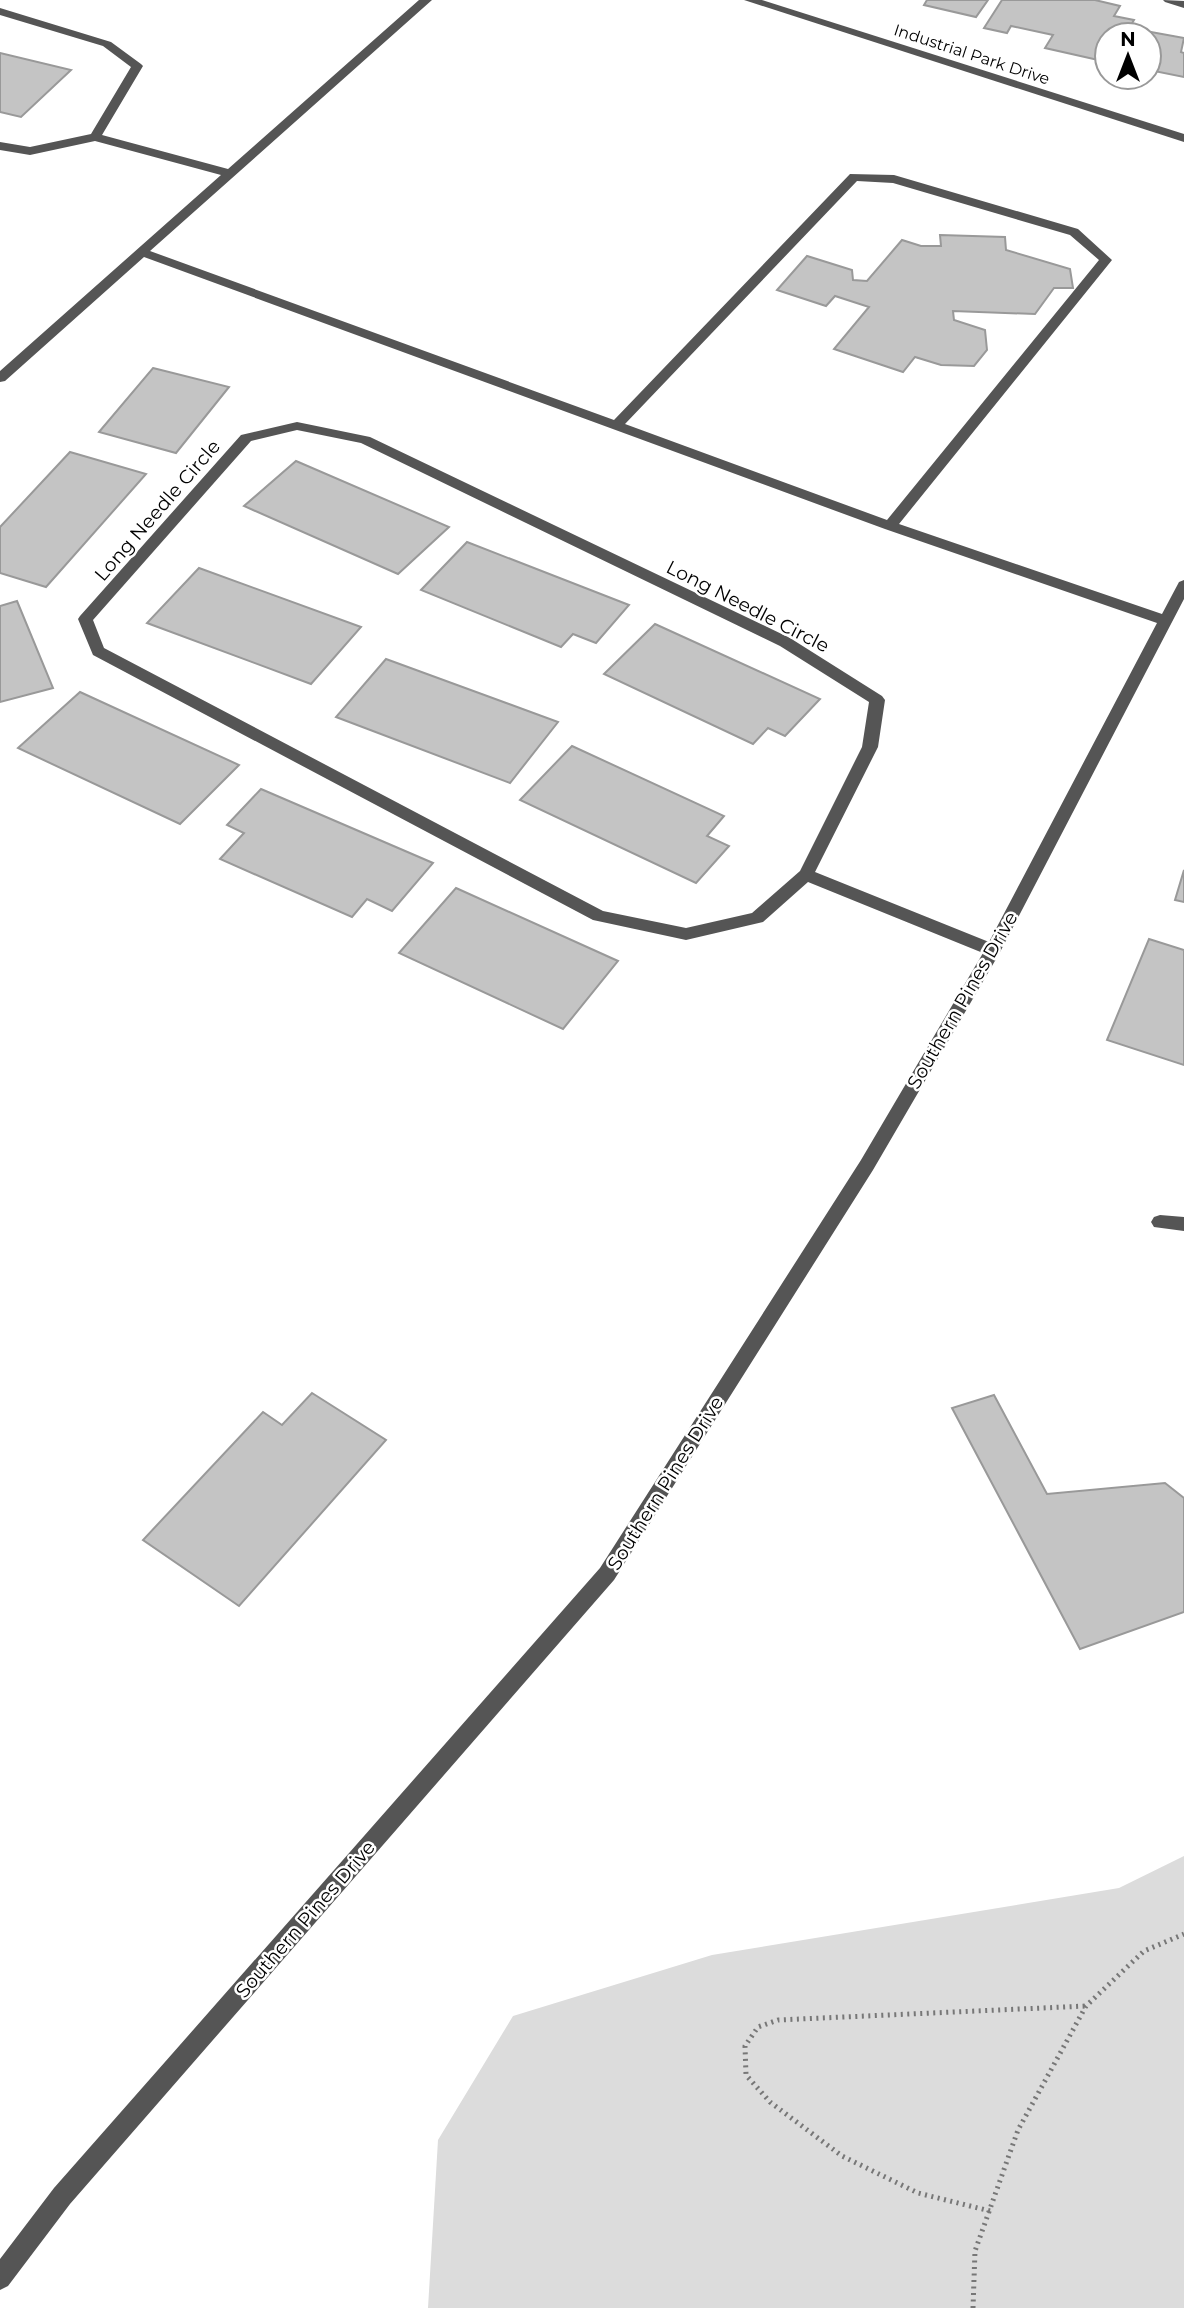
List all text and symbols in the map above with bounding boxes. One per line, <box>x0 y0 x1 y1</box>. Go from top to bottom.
street label: Industrial Park Drive <box>892 20 1052 89</box>
north arrow <box>1093 21 1163 91</box>
text: N <box>1120 28 1136 51</box>
street label: Long Needle Circle <box>90 435 225 586</box>
street label: Long Needle Circle <box>662 555 833 657</box>
street label: Southern Pines Drive <box>902 908 1023 1093</box>
street label: Southern Pines Drive <box>602 1392 728 1575</box>
street label: Southern Pines Drive <box>231 1836 380 2003</box>

